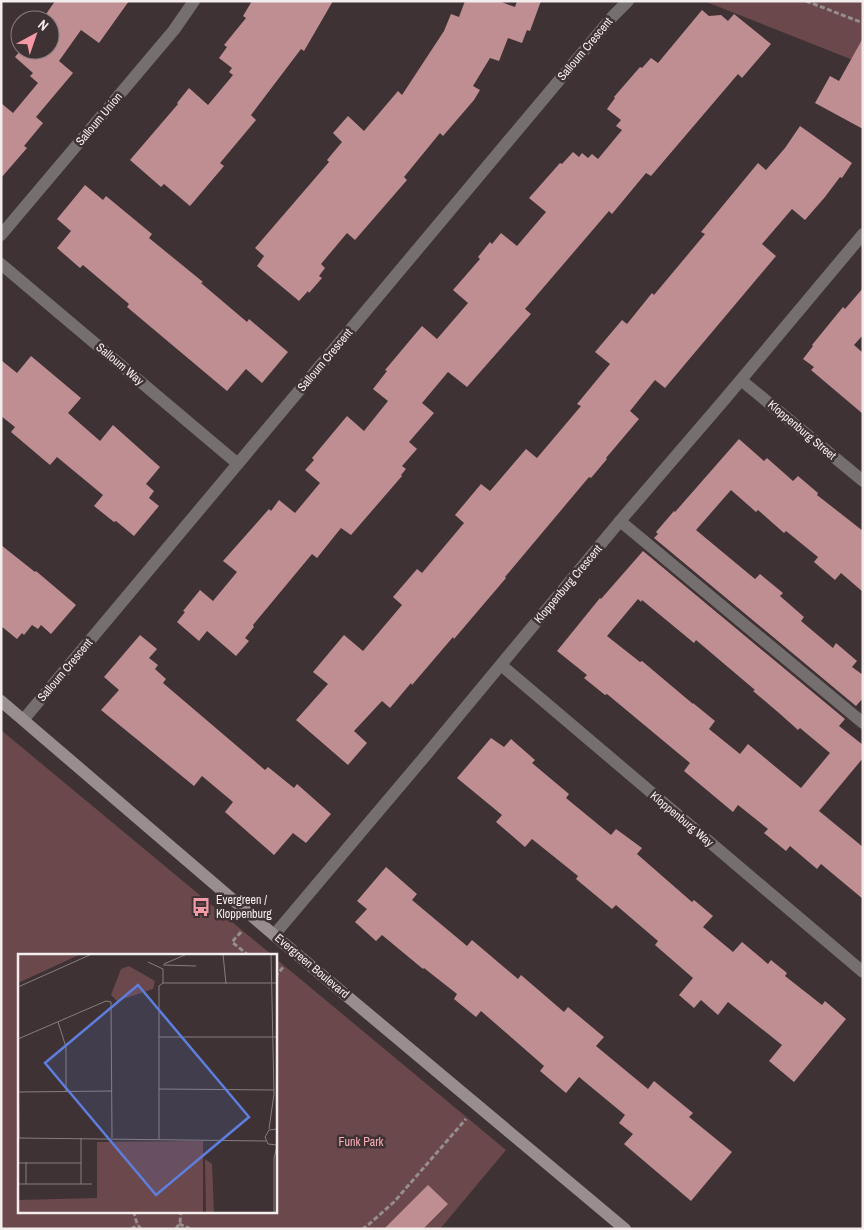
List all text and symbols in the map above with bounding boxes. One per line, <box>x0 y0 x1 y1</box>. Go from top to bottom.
north arrow <box>10 10 60 60</box>
street label: Salloum Crescent <box>554 14 616 84</box>
text: N <box>34 15 52 35</box>
street label: Salloum Union <box>72 89 126 149</box>
street label: Salloum Crescent <box>294 325 356 395</box>
street label: Salloum Way <box>93 339 147 389</box>
street label: Kloppenburg Street <box>764 397 840 464</box>
street label: Kloppenburg Crescent <box>530 541 606 627</box>
street label: Salloum Crescent <box>34 635 96 705</box>
street label: Kloppenburg Way <box>647 788 717 850</box>
place label: Evergreen / Kloppenburg <box>216 892 272 922</box>
bus stop icon: Evergreen / Kloppenburg <box>190 896 212 918</box>
street label: Evergreen Boulevard <box>271 930 353 1002</box>
inset map <box>18 954 276 1212</box>
park label: Funk Park <box>339 1134 383 1150</box>

